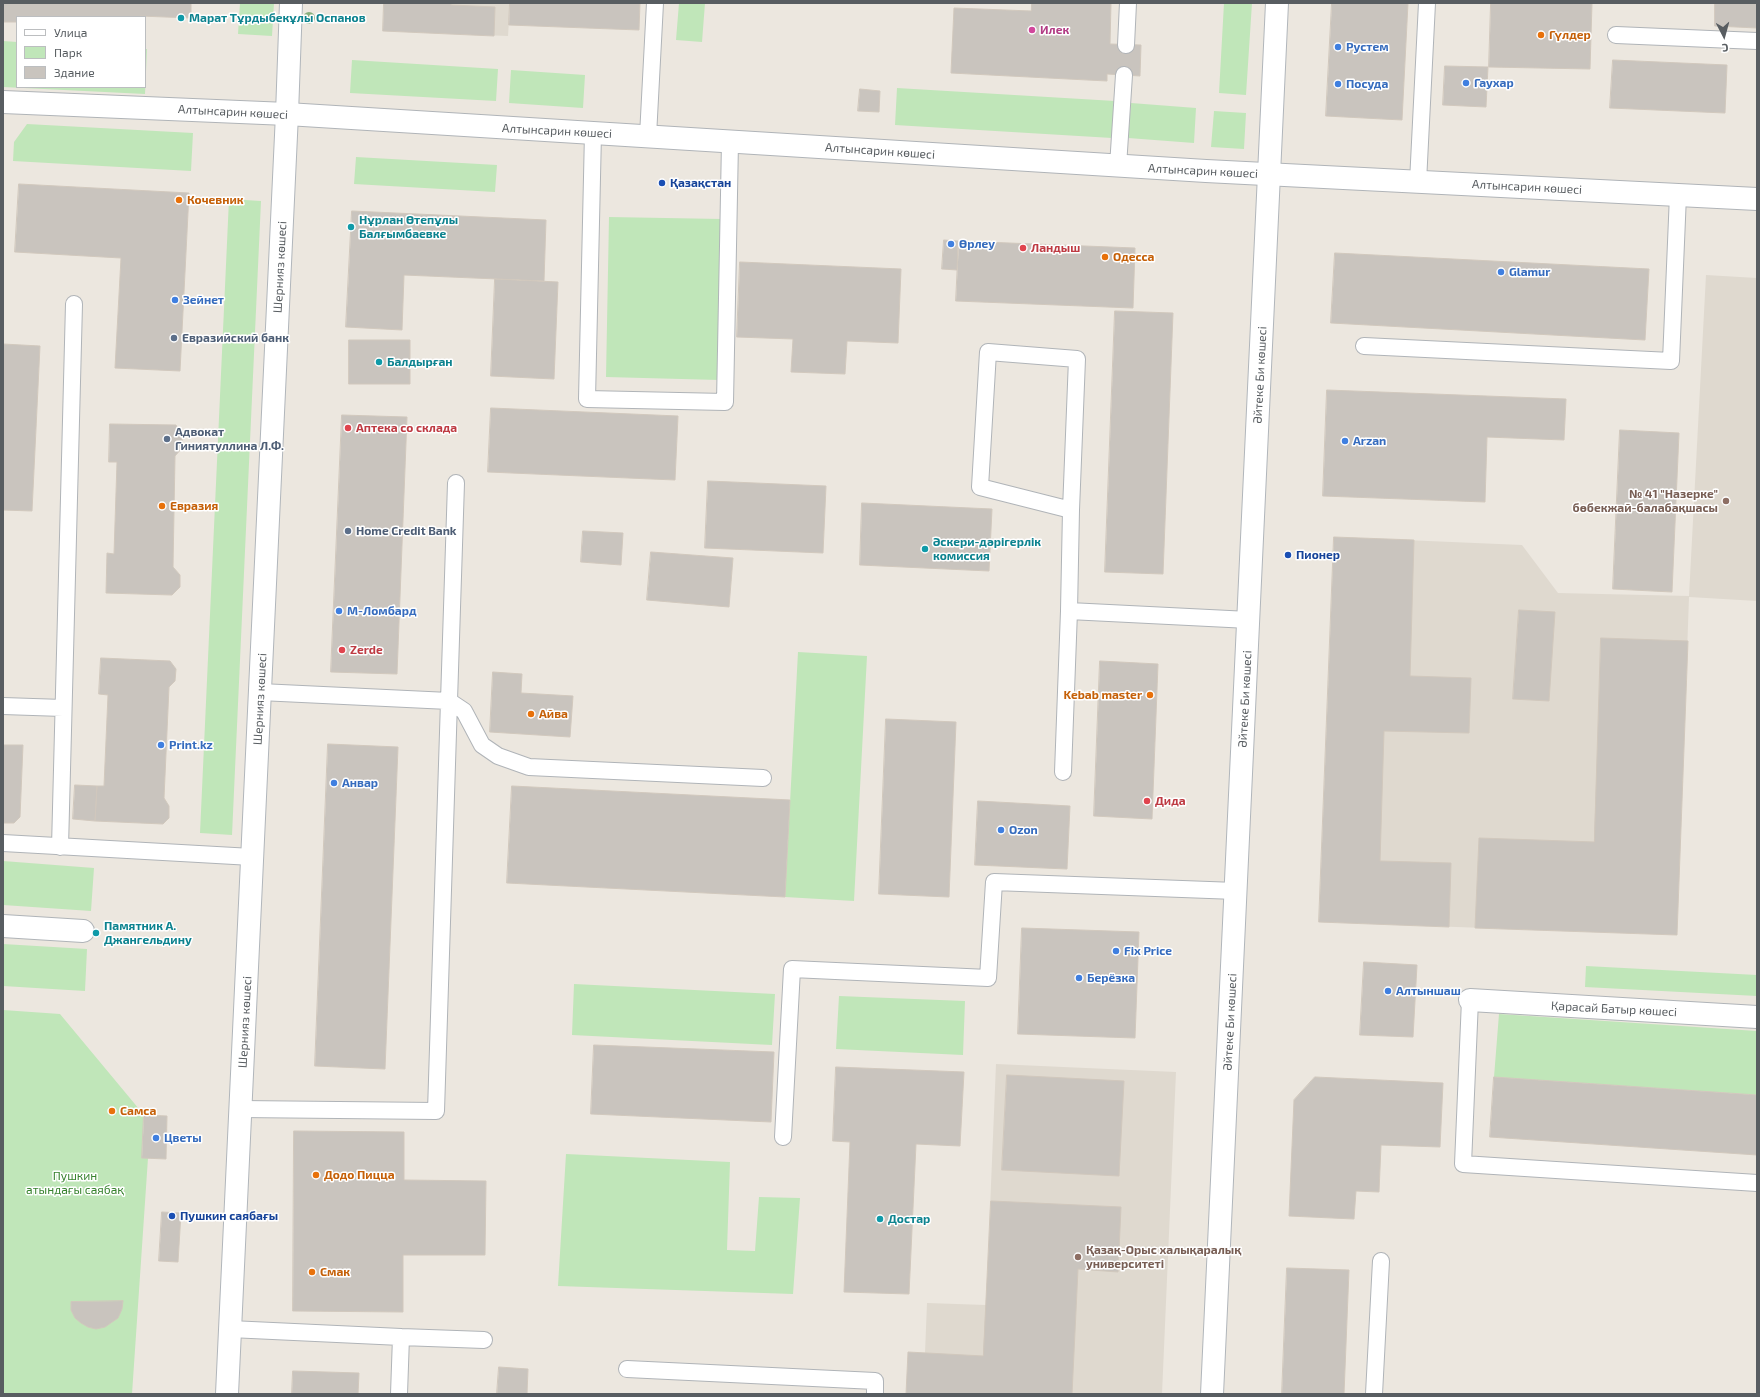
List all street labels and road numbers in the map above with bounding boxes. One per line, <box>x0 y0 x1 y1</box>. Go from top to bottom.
street label: Алтынсарин көшесі <box>178 102 288 122</box>
street label: Алтынсарин көшесі <box>502 121 612 141</box>
street label: Алтынсарин көшесі <box>825 140 935 162</box>
street label: Алтынсарин көшесі <box>1148 161 1258 181</box>
street label: Алтынсарин көшесі <box>1472 177 1582 197</box>
street label: Шернияз көшесі <box>270 221 290 313</box>
street label: Әйтеке Би көшесі <box>1250 326 1270 424</box>
street label: Әйтеке Би көшесі <box>1235 650 1255 748</box>
street label: Шернияз көшесі <box>250 653 270 745</box>
street label: Әйтеке Би көшесі <box>1220 973 1240 1071</box>
street label: Шернияз көшесі <box>235 976 255 1068</box>
street label: Қарасай Батыр көшесі <box>1551 999 1677 1019</box>

